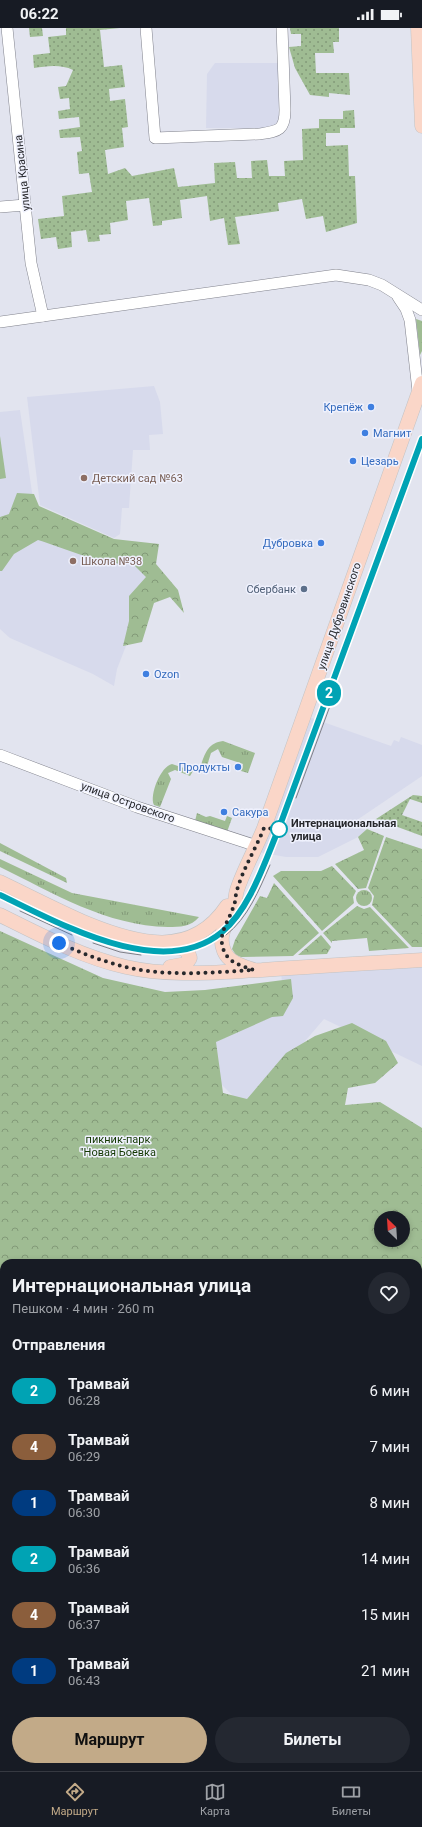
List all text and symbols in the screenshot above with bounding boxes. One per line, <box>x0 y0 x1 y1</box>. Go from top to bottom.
text: 06:22 <box>20 5 59 23</box>
street label: улица Красина <box>12 134 33 212</box>
place label: Крепёж <box>323 401 364 414</box>
marker: Крепёж <box>366 402 376 412</box>
place label: Магнит <box>373 427 412 440</box>
marker: Магнит <box>360 428 370 438</box>
place label: Цезарь <box>361 455 399 468</box>
marker: Цезарь <box>348 456 358 466</box>
place label: Детский сад №63 <box>92 472 183 485</box>
marker: Детский сад №63 <box>79 473 89 483</box>
place label: Дубровка <box>263 537 313 550</box>
marker: Дубровка <box>316 538 326 548</box>
place label: Школа №38 <box>81 555 142 568</box>
marker: Школа №38 <box>68 556 78 566</box>
street label: улица Дубровинского <box>315 561 364 671</box>
place label: Сбербанк <box>246 583 296 596</box>
marker: Сбербанк <box>299 584 309 594</box>
place label: Ozon <box>154 668 179 681</box>
marker: Ozon <box>141 669 151 679</box>
line badge: 2 <box>316 680 342 706</box>
text: 2 <box>325 685 333 701</box>
place label: Продукты <box>178 761 230 774</box>
marker: Продукты <box>233 762 243 772</box>
street label: улица Островского <box>79 779 177 825</box>
place label: Сакура <box>232 806 268 819</box>
marker: Сакура <box>219 807 229 817</box>
place label: Интернациональная улица <box>291 817 396 843</box>
marker: Интернациональная улица <box>270 820 288 838</box>
your location <box>49 933 69 953</box>
park label: пикник-парк "Новая Боевка <box>80 1133 156 1159</box>
north arrow <box>374 1211 410 1247</box>
map controls <box>374 1211 410 1247</box>
button: heart <box>368 1272 410 1314</box>
text: Интернациональная улица <box>12 1274 251 1297</box>
text: Пешком · 4 мин · 260 m <box>12 1301 154 1316</box>
text: Отправления <box>12 1336 105 1354</box>
text: Трамвай <box>68 1375 129 1393</box>
text: 6 мин <box>369 1382 410 1400</box>
text: 2 <box>30 1383 38 1399</box>
text: 06:28 <box>68 1393 100 1408</box>
text: Трамвай <box>68 1431 129 1449</box>
text: 7 мин <box>369 1438 410 1456</box>
text: 4 <box>30 1439 38 1455</box>
text: 06:29 <box>68 1449 100 1464</box>
text: Трамвай <box>68 1487 129 1505</box>
text: 8 мин <box>369 1494 410 1512</box>
text: 1 <box>30 1495 38 1511</box>
text: 06:30 <box>68 1505 100 1520</box>
text: Трамвай <box>68 1543 129 1561</box>
text: 14 мин <box>361 1550 410 1568</box>
text: 2 <box>30 1551 38 1567</box>
text: 06:36 <box>68 1561 100 1576</box>
text: Трамвай <box>68 1599 129 1617</box>
text: 15 мин <box>361 1606 410 1624</box>
text: 4 <box>30 1607 38 1623</box>
text: 06:37 <box>68 1617 100 1632</box>
text: Трамвай <box>68 1655 129 1673</box>
text: 21 мин <box>361 1662 410 1680</box>
text: 1 <box>30 1663 38 1679</box>
text: 06:43 <box>68 1673 100 1688</box>
button: Маршрут <box>12 1717 207 1763</box>
button: Билеты <box>215 1717 410 1763</box>
tab: Маршрут <box>51 1781 98 1818</box>
tab: Карта <box>200 1781 230 1818</box>
tab: Билеты <box>332 1781 371 1818</box>

